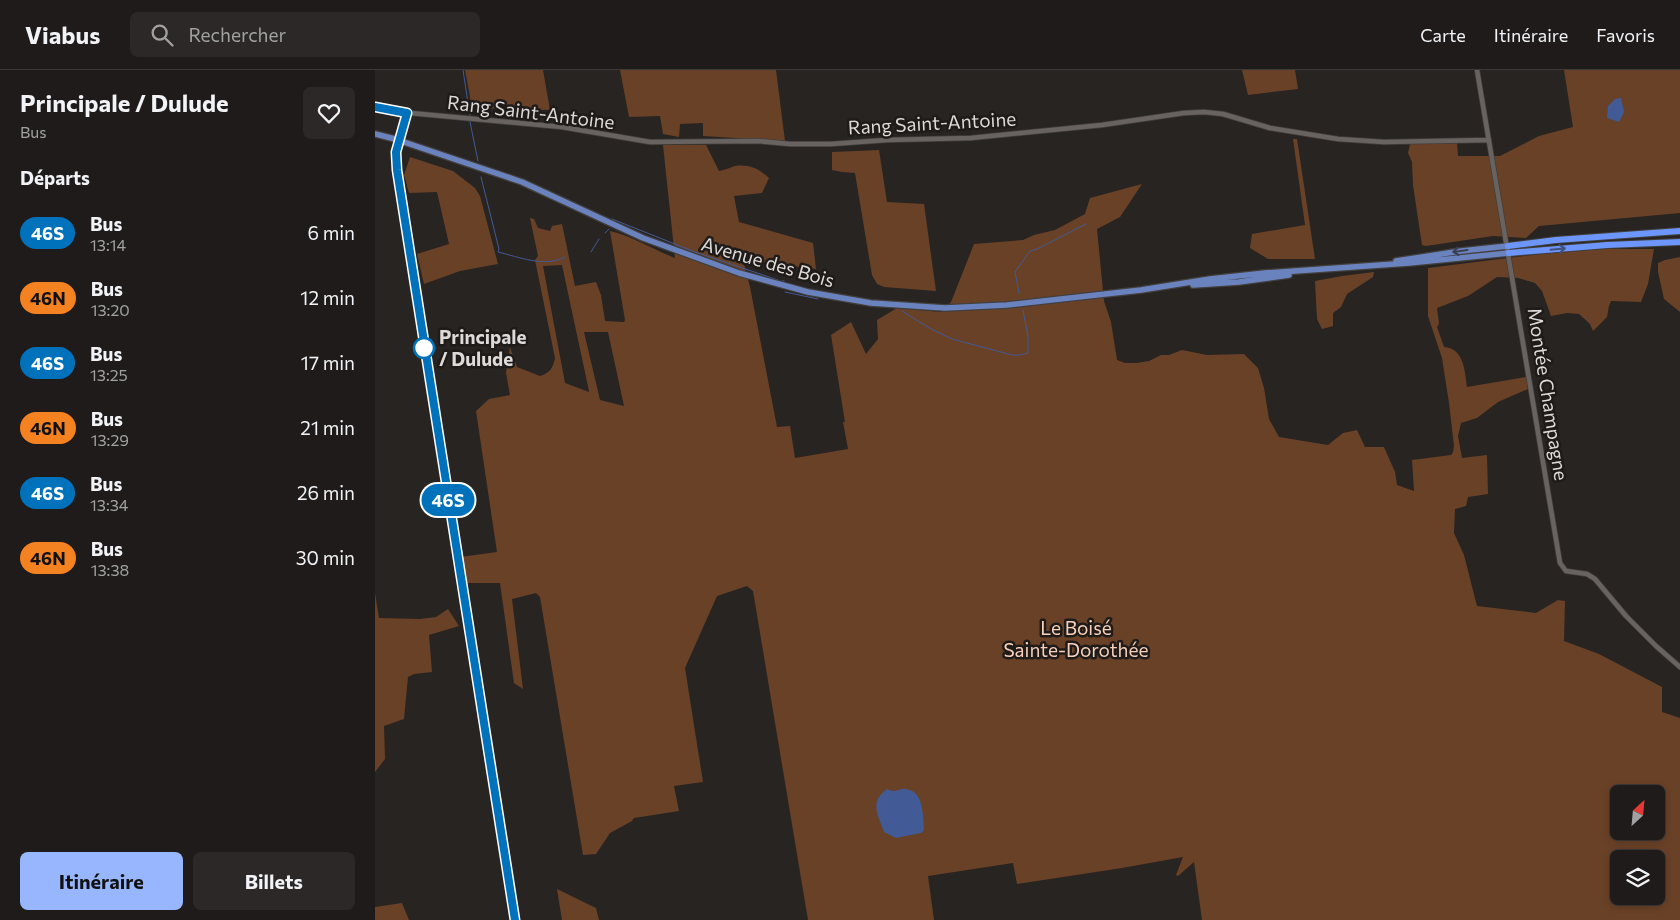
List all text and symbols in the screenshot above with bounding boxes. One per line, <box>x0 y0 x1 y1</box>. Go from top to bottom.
search box <box>130 12 480 57</box>
text: Viabus <box>25 20 100 49</box>
icon: search <box>148 21 176 49</box>
text: Rechercher <box>188 23 286 46</box>
text: Carte <box>1420 24 1466 46</box>
text: Itinéraire <box>1494 24 1568 46</box>
text: Favoris <box>1596 24 1655 46</box>
button: heart <box>303 87 355 139</box>
text: Principale / Dulude <box>20 88 229 117</box>
street label: Rang Saint-Antoine <box>446 90 616 133</box>
street label: Rang Saint-Antoine <box>847 107 1017 138</box>
text: Bus <box>20 122 47 141</box>
text: Départs <box>20 166 90 189</box>
text: Bus <box>90 212 122 235</box>
text: 6 min <box>307 221 355 244</box>
text: 46S <box>31 222 64 244</box>
street label: Avenue des Bois <box>699 232 837 292</box>
text: 13:14 <box>90 235 126 254</box>
one-way arrow <box>1549 244 1565 253</box>
one-way arrow <box>1452 246 1468 256</box>
text: Bus <box>91 277 123 300</box>
text: 12 min <box>300 286 355 309</box>
text: 46N <box>30 287 66 309</box>
text: 13:20 <box>91 300 130 319</box>
street label: Montée Champagne <box>1523 306 1574 482</box>
place label: Principale / Dulude <box>439 325 526 370</box>
marker: Principale / Dulude <box>413 337 435 359</box>
text: Bus <box>90 342 122 365</box>
text: 17 min <box>301 351 355 374</box>
text: 46S <box>31 352 64 374</box>
text: 13:25 <box>90 365 128 384</box>
text: Bus <box>91 407 123 430</box>
text: 21 min <box>300 416 355 439</box>
text: 46N <box>30 417 66 439</box>
text: 13:29 <box>91 430 129 449</box>
text: Bus <box>90 472 122 495</box>
text: 26 min <box>297 481 355 504</box>
text: 46S <box>31 482 64 504</box>
line badge: 46S <box>419 484 477 516</box>
text: 46S <box>432 489 464 511</box>
text: 13:34 <box>90 495 128 514</box>
text: Bus <box>91 537 123 560</box>
text: 30 min <box>296 546 355 569</box>
text: 46N <box>30 547 66 569</box>
text: 13:38 <box>91 560 129 579</box>
park label: Le Boisé Sainte-Dorothée <box>1003 616 1149 661</box>
north arrow <box>1610 785 1665 840</box>
map controls <box>1610 785 1665 905</box>
button: layers <box>1610 850 1665 905</box>
button: Itinéraire <box>20 852 183 910</box>
button: Billets <box>193 852 355 910</box>

